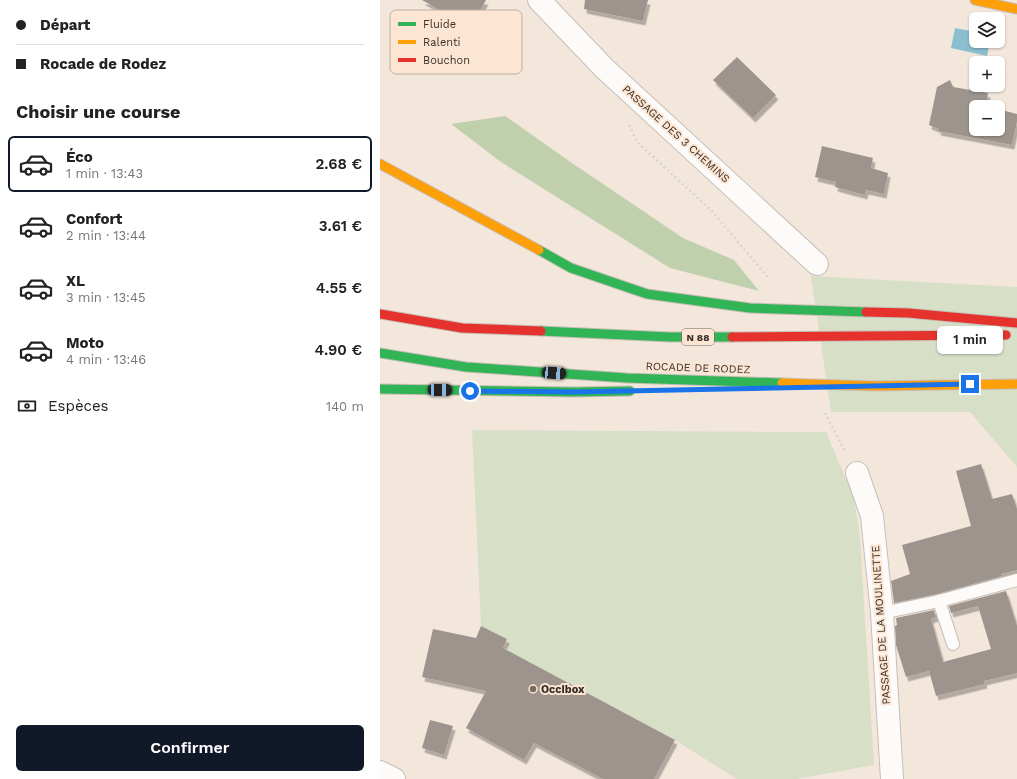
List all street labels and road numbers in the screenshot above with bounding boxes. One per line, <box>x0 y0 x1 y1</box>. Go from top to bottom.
street label: PASSAGE DES 3 CHEMINS <box>620 83 732 185</box>
road number: N 88 <box>682 329 714 345</box>
street label: ROCADE DE RODEZ <box>645 360 751 376</box>
street label: PASSAGE DE LA MOULINETTE <box>869 545 893 705</box>

